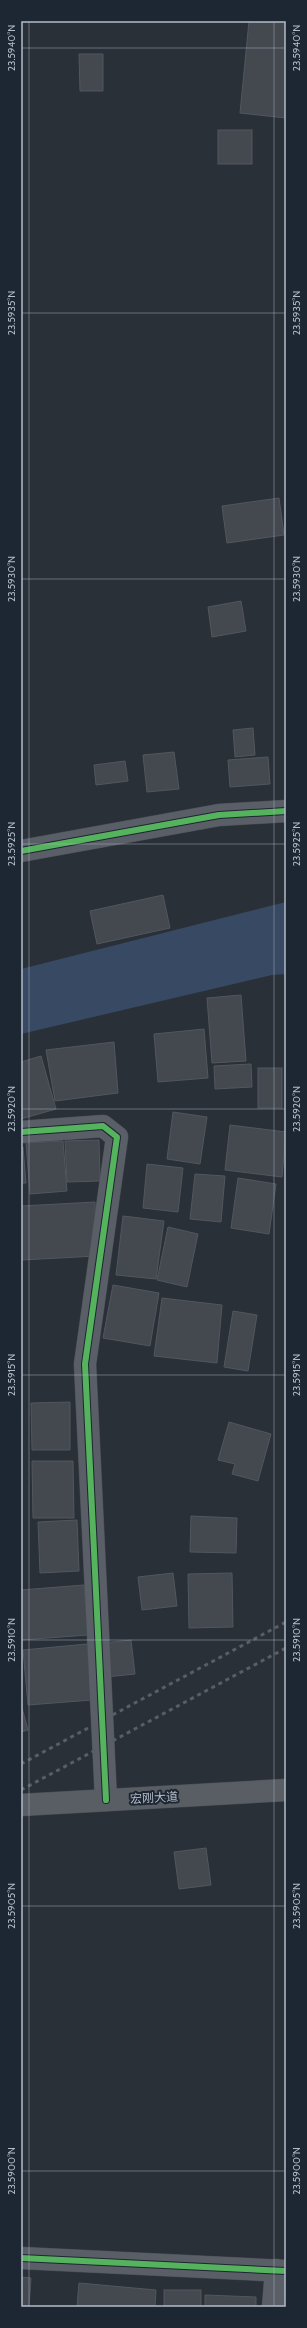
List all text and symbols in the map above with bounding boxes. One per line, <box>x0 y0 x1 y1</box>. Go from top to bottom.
text: 23.5940°N <box>5 25 18 71</box>
text: 23.5940°N <box>290 25 303 71</box>
text: 23.5935°N <box>5 291 18 335</box>
text: 23.5935°N <box>290 291 303 335</box>
text: 23.5930°N <box>5 556 18 602</box>
text: 23.5930°N <box>290 556 303 602</box>
text: 23.5925°N <box>5 822 18 866</box>
text: 23.5925°N <box>290 822 303 866</box>
text: 23.5920°N <box>5 1086 18 1132</box>
text: 23.5920°N <box>290 1086 303 1132</box>
text: 23.5915°N <box>5 1354 18 1396</box>
text: 23.5915°N <box>290 1354 303 1396</box>
text: 23.5910°N <box>5 1618 18 1662</box>
text: 23.5910°N <box>290 1618 303 1662</box>
street label: 宏刚大道 <box>130 1789 178 1806</box>
text: 23.5905°N <box>5 1883 18 1929</box>
text: 23.5905°N <box>290 1883 303 1929</box>
text: 23.5900°N <box>5 2147 18 2195</box>
text: 23.5900°N <box>290 2147 303 2195</box>

